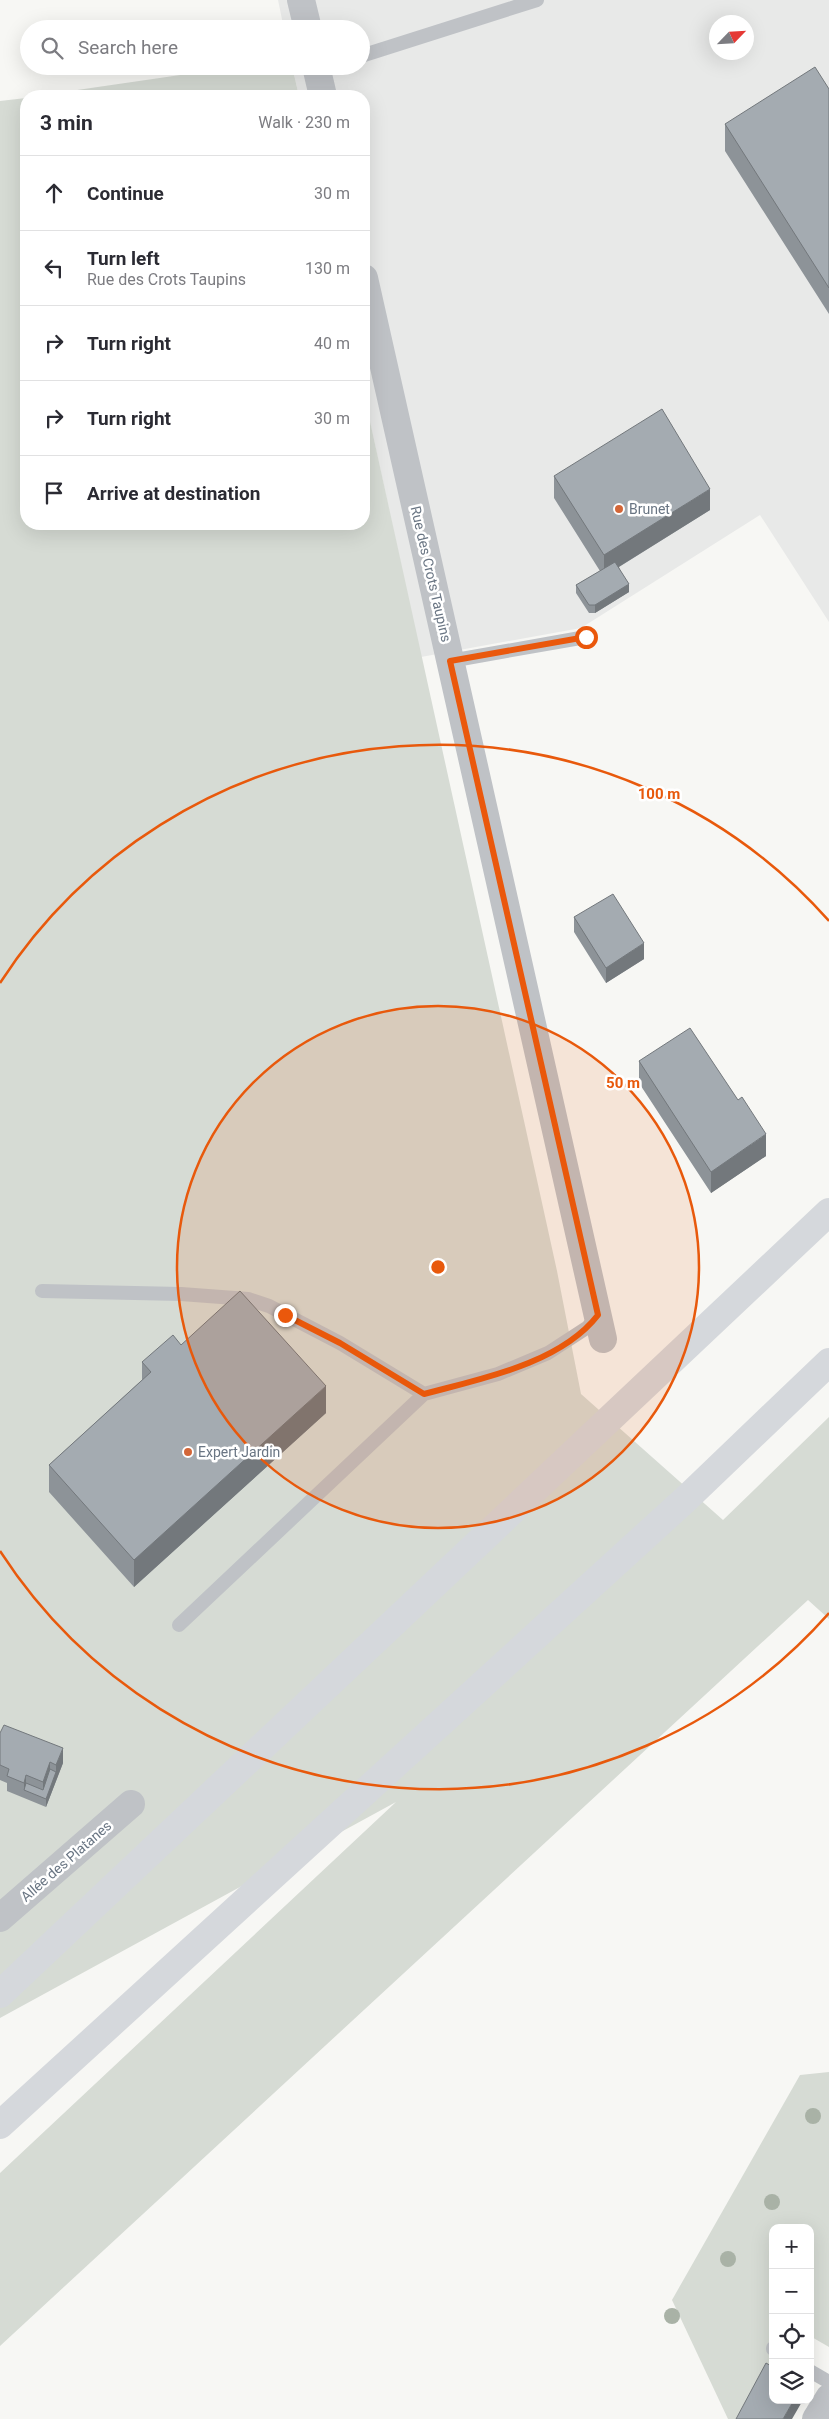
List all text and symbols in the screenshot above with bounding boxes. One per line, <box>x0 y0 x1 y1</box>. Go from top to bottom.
north arrow <box>709 15 754 60</box>
search box <box>20 20 370 75</box>
icon: search <box>38 34 66 62</box>
text: Search here <box>78 36 178 59</box>
text: 3 min <box>40 111 93 135</box>
text: Walk · 230 m <box>258 113 350 132</box>
icon: ahead <box>40 179 68 207</box>
text: Continue <box>87 182 164 205</box>
text: 30 m <box>314 184 350 203</box>
text: Turn left <box>87 247 160 270</box>
icon: left <box>40 254 68 282</box>
text: 130 m <box>305 259 350 278</box>
text: Rue des Crots Taupins <box>87 270 246 289</box>
icon: right <box>40 329 68 357</box>
text: Turn right <box>87 332 171 355</box>
text: 40 m <box>314 334 350 353</box>
icon: right <box>40 404 68 432</box>
text: Turn right <box>87 407 171 430</box>
text: 30 m <box>314 409 350 428</box>
icon: arrive <box>40 479 68 507</box>
text: Arrive at destination <box>87 482 260 505</box>
place label: Brunet <box>629 501 670 517</box>
marker: Brunet <box>613 503 625 515</box>
street label: Rue des Crots Taupins <box>408 504 454 644</box>
route start <box>575 626 598 649</box>
text: 100 m <box>638 785 680 803</box>
text: 50 m <box>606 1074 640 1092</box>
centre of rings <box>429 1258 447 1276</box>
route end <box>274 1304 297 1327</box>
place label: Expert Jardin <box>198 1444 280 1460</box>
marker: Expert Jardin <box>182 1446 194 1458</box>
street label: Allée des Platanes <box>17 1817 115 1905</box>
map controls <box>769 2224 814 2404</box>
button: + <box>769 2224 814 2269</box>
button: − <box>769 2269 814 2314</box>
button: locate <box>769 2314 814 2359</box>
button: layers <box>769 2359 814 2404</box>

